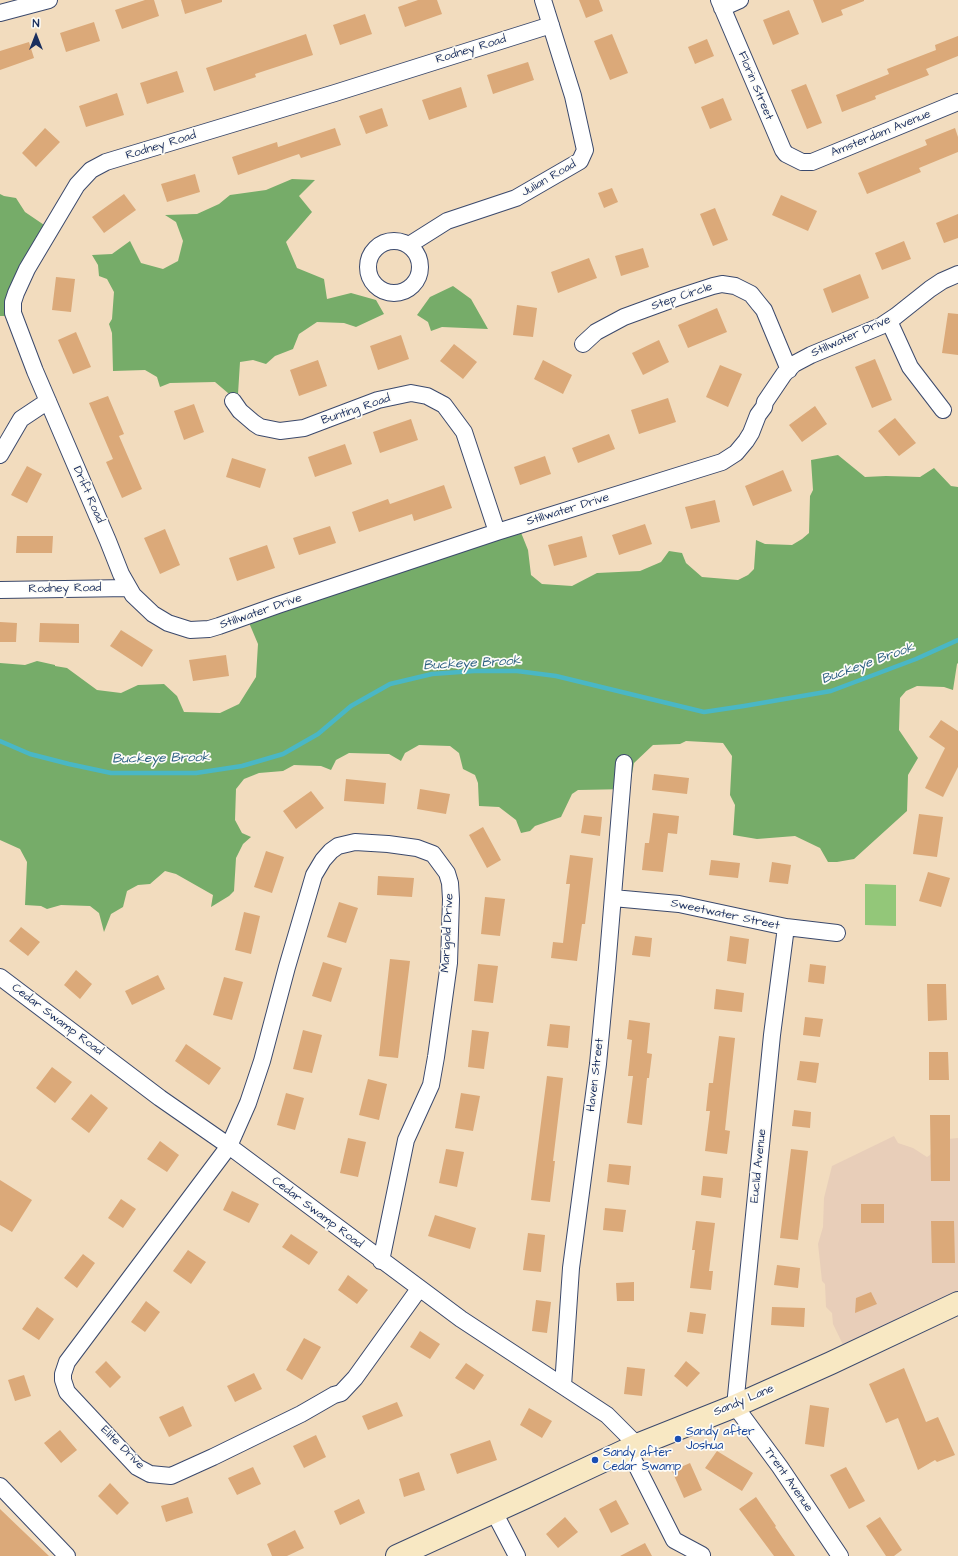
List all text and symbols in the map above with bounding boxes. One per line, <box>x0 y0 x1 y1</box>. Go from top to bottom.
north arrow <box>16 16 56 56</box>
text: N <box>33 16 39 31</box>
street label: Rodney Road <box>434 32 508 68</box>
street label: Florin Street <box>734 49 776 123</box>
street label: Amsterdam Avenue <box>829 107 933 161</box>
street label: Rodney Road <box>124 128 198 164</box>
street label: Julian Road <box>519 158 579 200</box>
street label: Step Circle <box>650 280 714 314</box>
street label: Stillwater Drive <box>809 313 893 361</box>
street label: Bunting Road <box>320 391 392 429</box>
street label: Drift Road <box>69 464 107 526</box>
street label: Stillwater Drive <box>525 491 611 529</box>
street label: Rodney Road <box>28 581 102 597</box>
street label: Stillwater Drive <box>218 591 304 633</box>
water label: Buckeye Brook <box>820 640 916 688</box>
water label: Buckeye Brook <box>423 654 521 674</box>
water label: Buckeye Brook <box>112 750 210 768</box>
street label: Marigold Drive <box>439 893 457 973</box>
street label: Sweetwater Street <box>669 896 781 934</box>
street label: Cedar Swamp Road <box>9 981 105 1059</box>
street label: Haven Street <box>584 1037 608 1113</box>
street label: Euclid Avenue <box>748 1128 770 1204</box>
street label: Cedar Swamp Road <box>269 1174 365 1252</box>
street label: Sandy Lane <box>712 1382 776 1420</box>
street label: Elite Drive <box>97 1423 147 1473</box>
place label: Sandy after Joshua <box>686 1425 755 1453</box>
marker: Sandy after Joshua <box>673 1434 683 1444</box>
street label: Trent Avenue <box>761 1445 815 1515</box>
place label: Sandy after Cedar Swamp <box>603 1446 681 1474</box>
marker: Sandy after Cedar Swamp <box>590 1455 600 1465</box>

